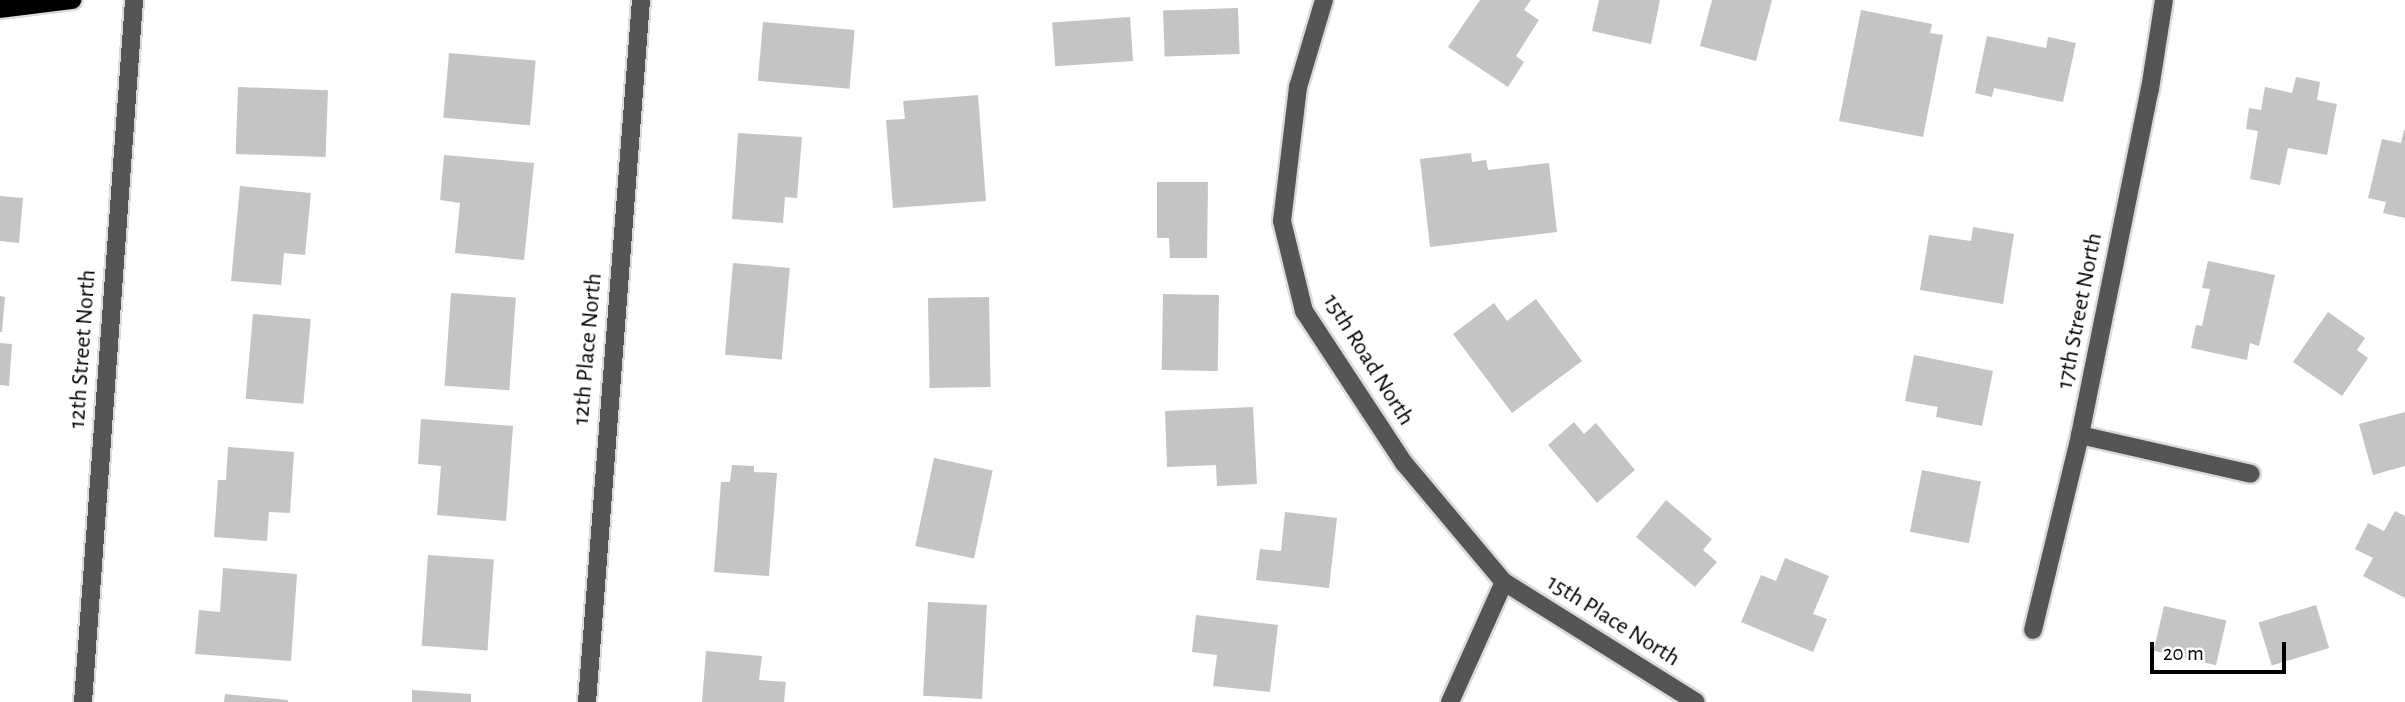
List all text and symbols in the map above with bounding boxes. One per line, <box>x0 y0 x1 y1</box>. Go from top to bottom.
street label: 17th Street North <box>2051 231 2109 391</box>
street label: 12th Street North <box>63 269 103 429</box>
street label: 12th Place North <box>567 272 609 426</box>
street label: 15th Road North <box>1316 289 1420 431</box>
street label: 15th Place North <box>1541 569 1685 673</box>
scale bar <box>2153 628 2290 672</box>
text: 20 m <box>2163 643 2204 664</box>

